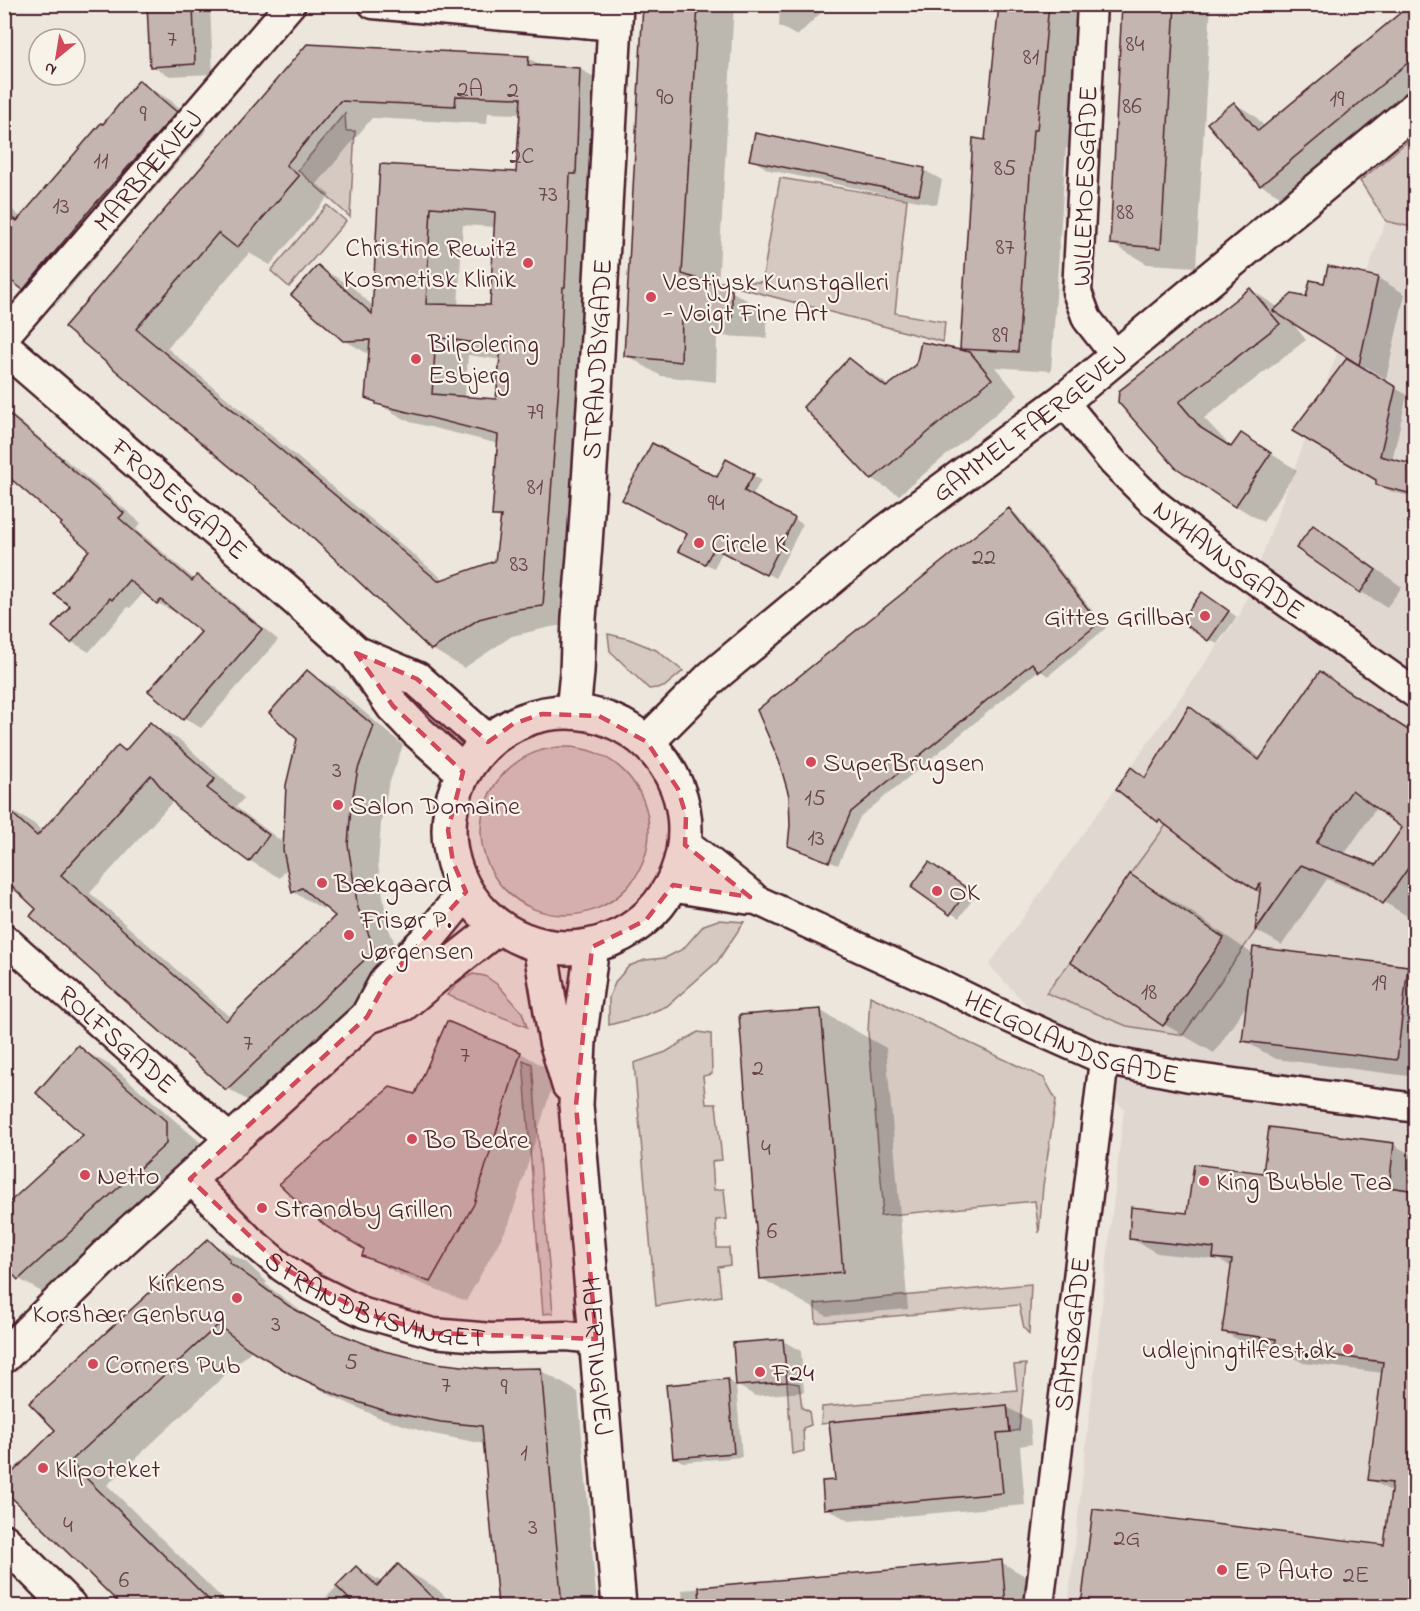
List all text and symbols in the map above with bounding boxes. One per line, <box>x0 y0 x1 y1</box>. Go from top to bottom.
house number: 7 <box>167 23 177 58</box>
north arrow <box>27 27 87 87</box>
house number: 84 <box>1126 28 1145 63</box>
house number: 81 <box>1023 41 1040 76</box>
text: N <box>40 55 61 81</box>
house number: 2A <box>457 73 483 108</box>
house number: 2 <box>507 74 519 109</box>
house number: 90 <box>656 81 674 116</box>
house number: 19 <box>1330 83 1345 118</box>
street label: WILLEMOESGADE <box>1063 85 1109 287</box>
house number: 86 <box>1122 90 1142 125</box>
house number: 9 <box>139 98 147 133</box>
street label: MARBÆKVEJ <box>86 102 213 242</box>
house number: 2C <box>509 140 535 175</box>
house number: 11 <box>93 145 109 180</box>
house number: 85 <box>994 152 1017 187</box>
house number: 73 <box>538 178 558 213</box>
house number: 13 <box>52 190 70 225</box>
house number: 88 <box>1116 196 1134 231</box>
place label: Christine Rewitz Kosmetisk Klinik <box>343 230 517 300</box>
house number: 87 <box>996 231 1015 266</box>
marker: Christine Rewitz Kosmetisk Klinik <box>521 256 535 270</box>
street label: STRANDBYGADE <box>574 258 624 461</box>
place label: Vestjysk Kunstgalleri - Voigt Fine Art <box>662 264 889 334</box>
marker: Vestjysk Kunstgalleri - Voigt Fine Art <box>644 290 658 304</box>
house number: 89 <box>992 319 1009 354</box>
place label: Bilpolering Esbjerg <box>427 326 539 396</box>
street label: GAMMEL FÆRGEVEJ <box>925 338 1137 513</box>
marker: Bilpolering Esbjerg <box>409 352 423 366</box>
house number: 79 <box>526 396 544 431</box>
street label: FRODESGADE <box>100 430 255 571</box>
house number: 81 <box>527 471 544 506</box>
house number: 94 <box>707 487 725 522</box>
street label: NYHAVNSGADE <box>1144 492 1312 631</box>
place label: Circle K <box>711 526 788 565</box>
marker: Circle K <box>692 536 706 550</box>
house number: 22 <box>972 541 996 576</box>
house number: 83 <box>510 548 528 583</box>
place label: Gittes Grillbar <box>1044 599 1194 638</box>
marker: Gittes Grillbar <box>1198 609 1212 623</box>
place label: SuperBrugsen <box>823 745 984 784</box>
house number: 3 <box>332 754 342 789</box>
marker: SuperBrugsen <box>804 755 818 769</box>
house number: 15 <box>804 782 826 817</box>
place label: Salon Domaine <box>350 788 521 827</box>
marker: Salon Domaine <box>331 798 345 812</box>
house number: 13 <box>807 822 825 857</box>
place label: Bækgaard <box>333 866 452 905</box>
place label: OK <box>949 874 981 913</box>
marker: Bækgaard <box>315 876 329 890</box>
marker: OK <box>930 884 944 898</box>
place label: Frisør P. Jørgensen <box>360 902 473 972</box>
marker: Frisør P. Jørgensen <box>342 928 356 942</box>
house number: 19 <box>1372 967 1387 1002</box>
house number: 18 <box>1141 976 1157 1011</box>
street label: ROLFSGADE <box>48 977 184 1105</box>
street label: HELGOLANDSGADE <box>956 982 1182 1096</box>
house number: 7 <box>243 1027 253 1062</box>
house number: 7 <box>460 1039 470 1074</box>
house number: 2 <box>752 1052 764 1087</box>
place label: Bo Bedre <box>423 1122 530 1161</box>
marker: Bo Bedre <box>405 1132 419 1146</box>
house number: 4 <box>761 1132 771 1167</box>
place label: Netto <box>97 1158 160 1197</box>
place label: King Bubble Tea <box>1216 1164 1392 1203</box>
marker: Netto <box>78 1168 92 1182</box>
marker: King Bubble Tea <box>1197 1174 1211 1188</box>
place label: Strandby Grillen <box>274 1191 453 1230</box>
marker: Strandby Grillen <box>255 1201 269 1215</box>
house number: 6 <box>767 1215 778 1250</box>
street label: STRANDBYSVINGET <box>254 1243 487 1359</box>
street label: SAMSØGADE <box>1045 1255 1102 1414</box>
place label: Kirkens Korshær Genbrug <box>33 1265 225 1335</box>
street label: HJERTINGVEJ <box>569 1275 621 1437</box>
marker: Kirkens Korshær Genbrug <box>230 1291 244 1305</box>
house number: 3 <box>271 1308 281 1343</box>
place label: udlejningtilfest.dk <box>1141 1332 1336 1371</box>
marker: udlejningtilfest.dk <box>1341 1342 1355 1356</box>
house number: 5 <box>344 1346 358 1381</box>
place label: Corners Pub <box>105 1347 240 1386</box>
place label: F24 <box>771 1355 814 1394</box>
marker: Corners Pub <box>86 1357 100 1371</box>
marker: F24 <box>753 1365 767 1379</box>
house number: 7 <box>441 1369 451 1404</box>
house number: 9 <box>500 1371 508 1406</box>
house number: 1 <box>520 1437 528 1472</box>
place label: Klipoteket <box>55 1451 160 1490</box>
marker: Klipoteket <box>36 1461 50 1475</box>
house number: 4 <box>63 1509 73 1544</box>
house number: 3 <box>528 1511 538 1546</box>
house number: 2G <box>1114 1522 1140 1557</box>
place label: E P Auto <box>1234 1553 1333 1592</box>
house number: 2E <box>1343 1559 1369 1594</box>
marker: E P Auto <box>1215 1563 1229 1577</box>
house number: 6 <box>119 1564 130 1599</box>

